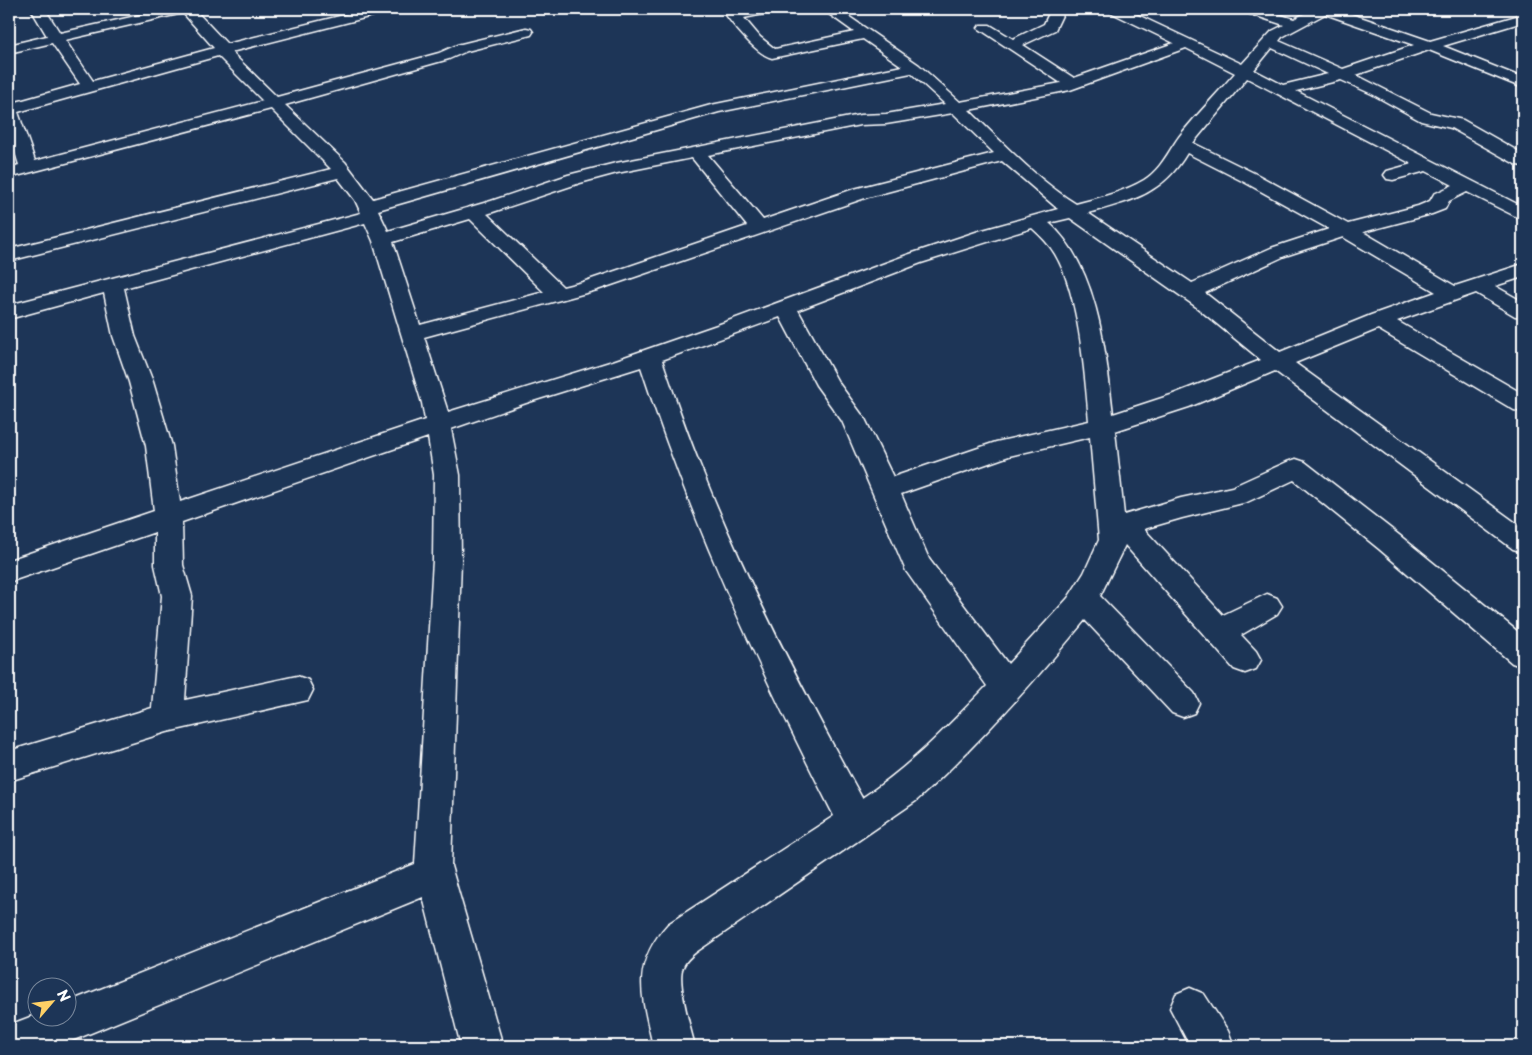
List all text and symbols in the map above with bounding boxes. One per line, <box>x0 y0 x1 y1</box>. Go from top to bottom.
north arrow <box>28 978 78 1028</box>
text: N <box>52 986 76 1005</box>

